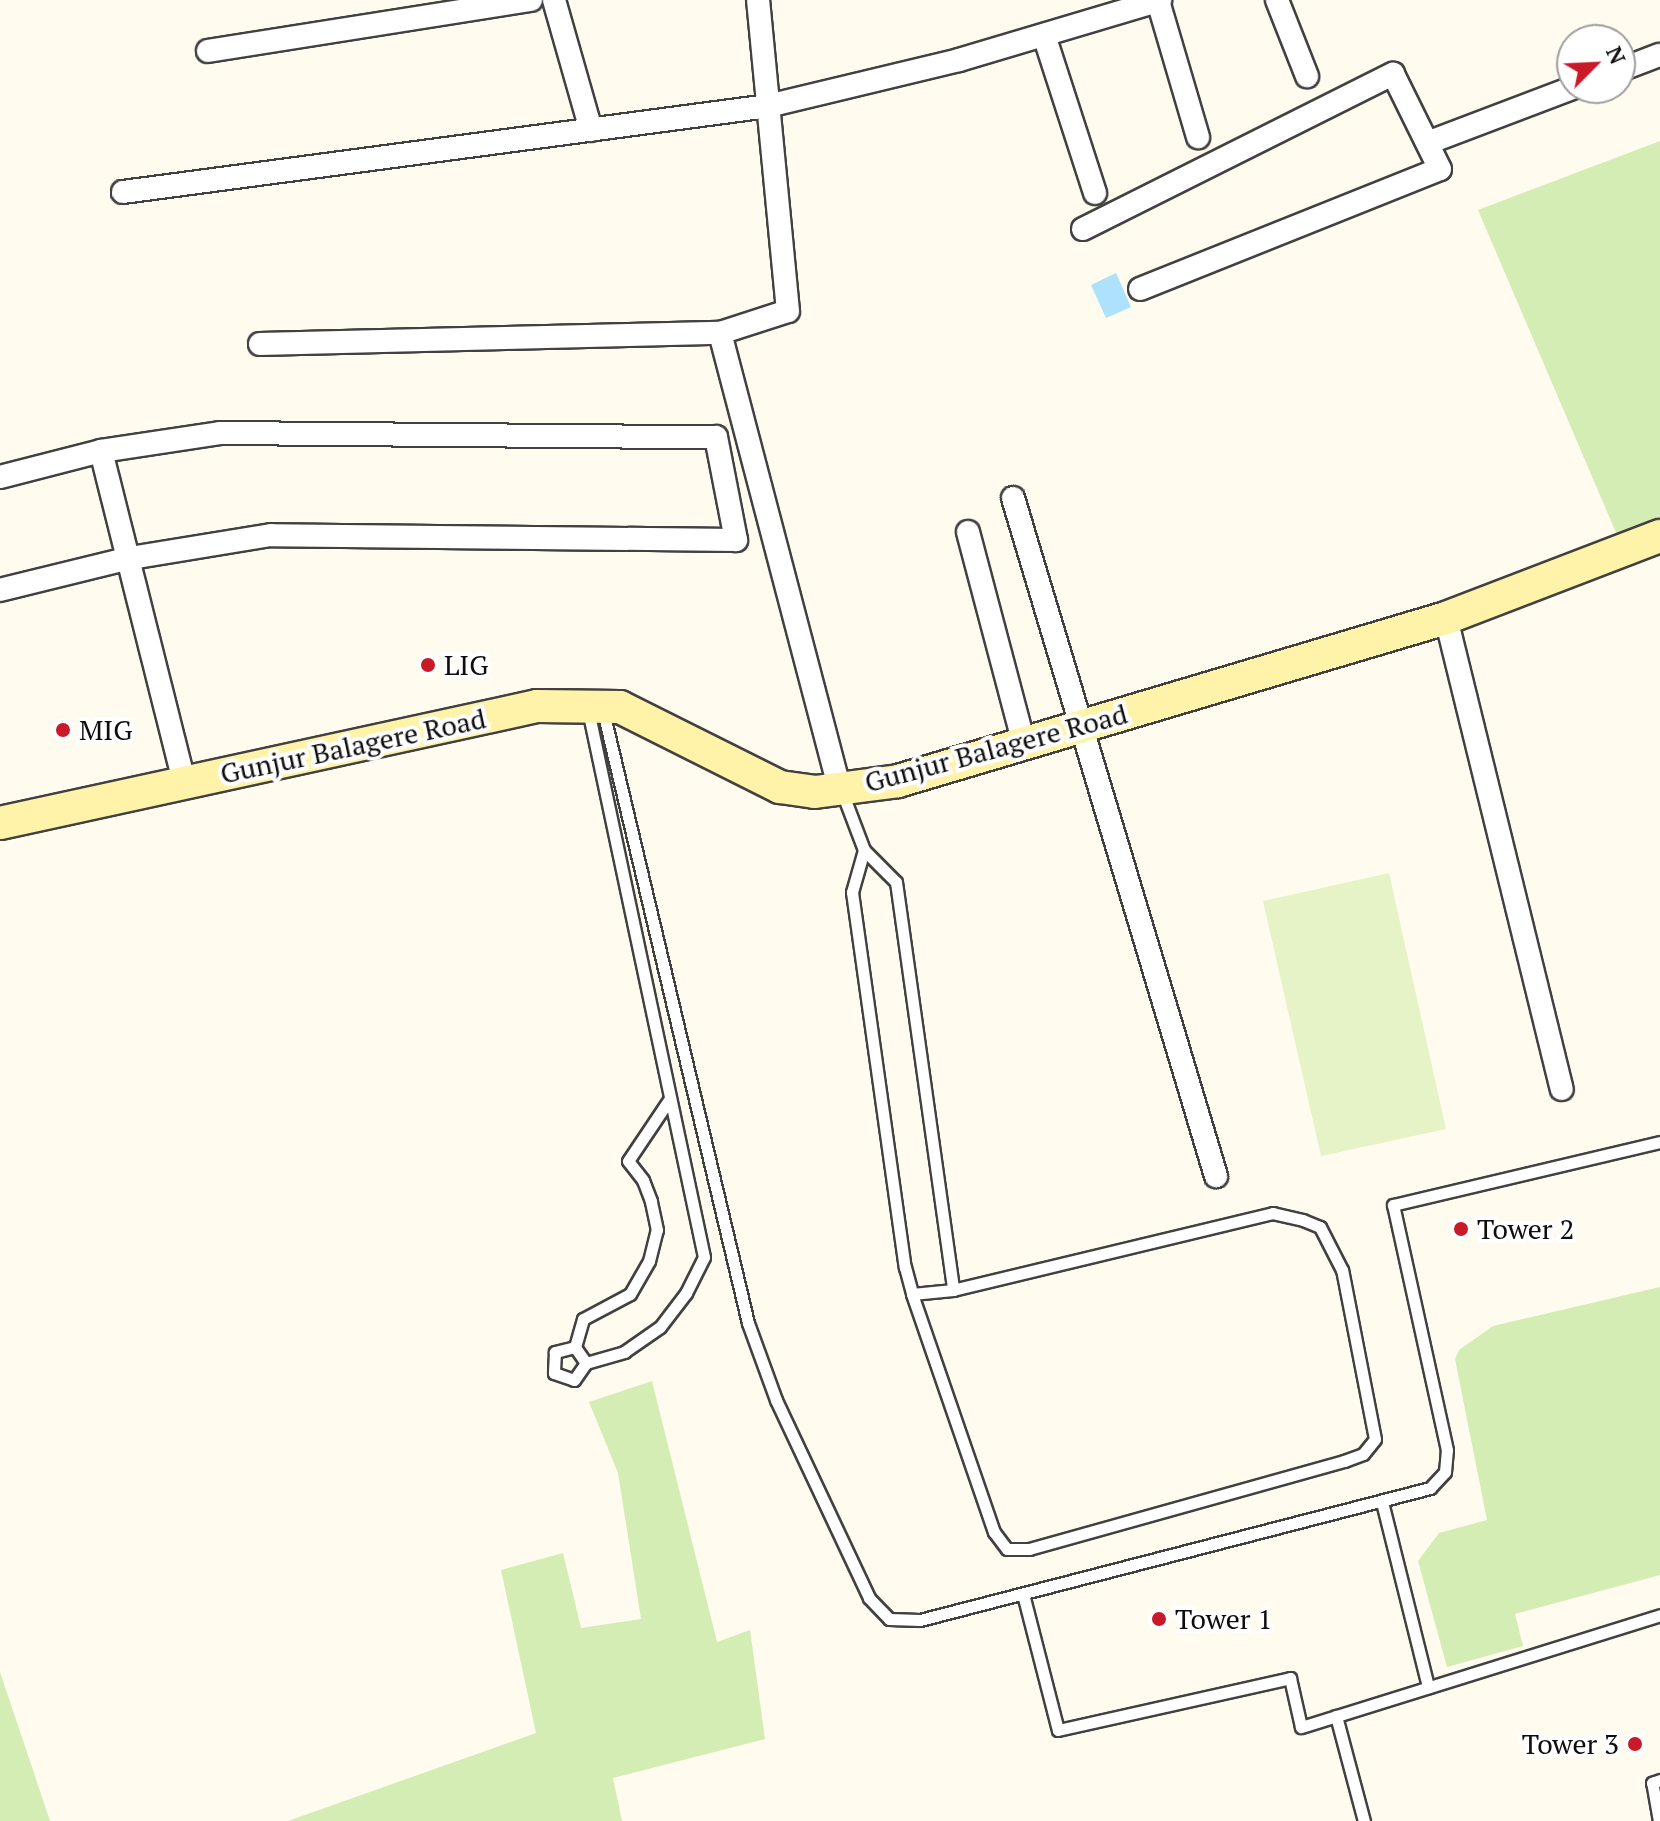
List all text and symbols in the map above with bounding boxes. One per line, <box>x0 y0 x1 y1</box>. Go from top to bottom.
north arrow <box>1556 24 1636 104</box>
text: N <box>1600 41 1633 68</box>
place label: LIG <box>444 648 488 682</box>
marker: LIG <box>419 656 437 674</box>
street label: Gunjur Balagere Road <box>861 697 1131 799</box>
street label: Gunjur Balagere Road <box>217 701 489 791</box>
place label: MIG <box>79 713 132 747</box>
marker: MIG <box>54 721 72 739</box>
place label: Tower 2 <box>1477 1212 1574 1246</box>
marker: Tower 2 <box>1452 1220 1470 1238</box>
place label: Tower 1 <box>1175 1602 1272 1636</box>
marker: Tower 1 <box>1150 1610 1168 1628</box>
place label: Tower 3 <box>1522 1727 1619 1761</box>
marker: Tower 3 <box>1626 1735 1644 1753</box>

